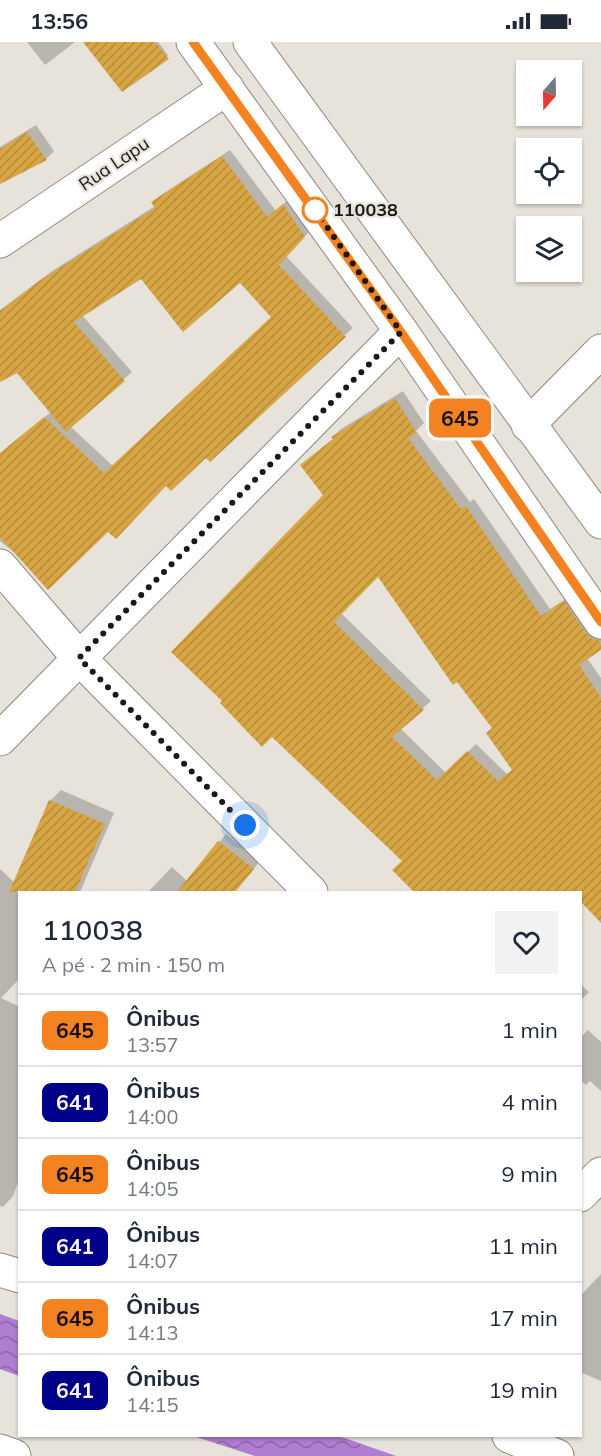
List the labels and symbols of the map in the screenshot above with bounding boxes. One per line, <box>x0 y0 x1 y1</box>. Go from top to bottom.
north arrow <box>516 60 582 126</box>
street label: Rua Lapu <box>74 132 153 196</box>
marker: 110038 <box>302 197 328 223</box>
place label: 110038 <box>333 198 398 221</box>
line badge: 645 <box>426 398 494 437</box>
your location <box>230 810 260 840</box>

